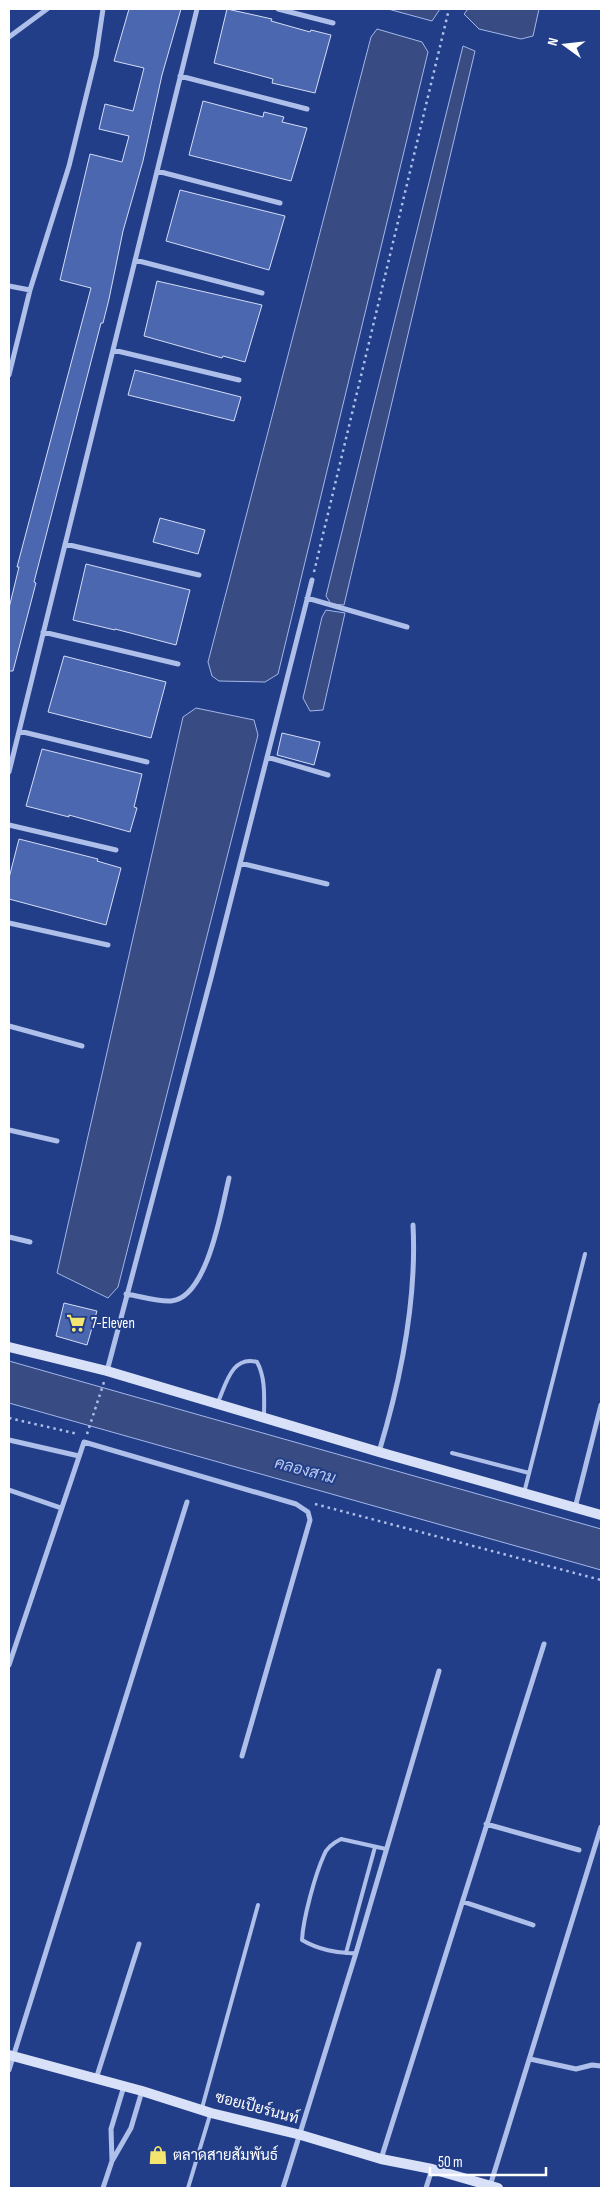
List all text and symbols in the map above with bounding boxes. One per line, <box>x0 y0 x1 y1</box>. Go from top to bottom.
north arrow <box>540 20 590 70</box>
text: N <box>544 36 562 48</box>
supermarket icon: 7-Eleven <box>65 1312 87 1334</box>
place label: 7-Eleven <box>91 1314 135 1333</box>
water label: คลองสาม <box>272 1454 338 1488</box>
street label: ซอยเปียร์นนท์ <box>213 2087 301 2128</box>
shop icon: ตลาดสายสัมพันธ์ <box>147 2144 169 2166</box>
scale bar <box>430 2144 546 2176</box>
place label: ตลาดสายสัมพันธ์ <box>173 2145 278 2165</box>
text: 50 m <box>438 2153 463 2172</box>

